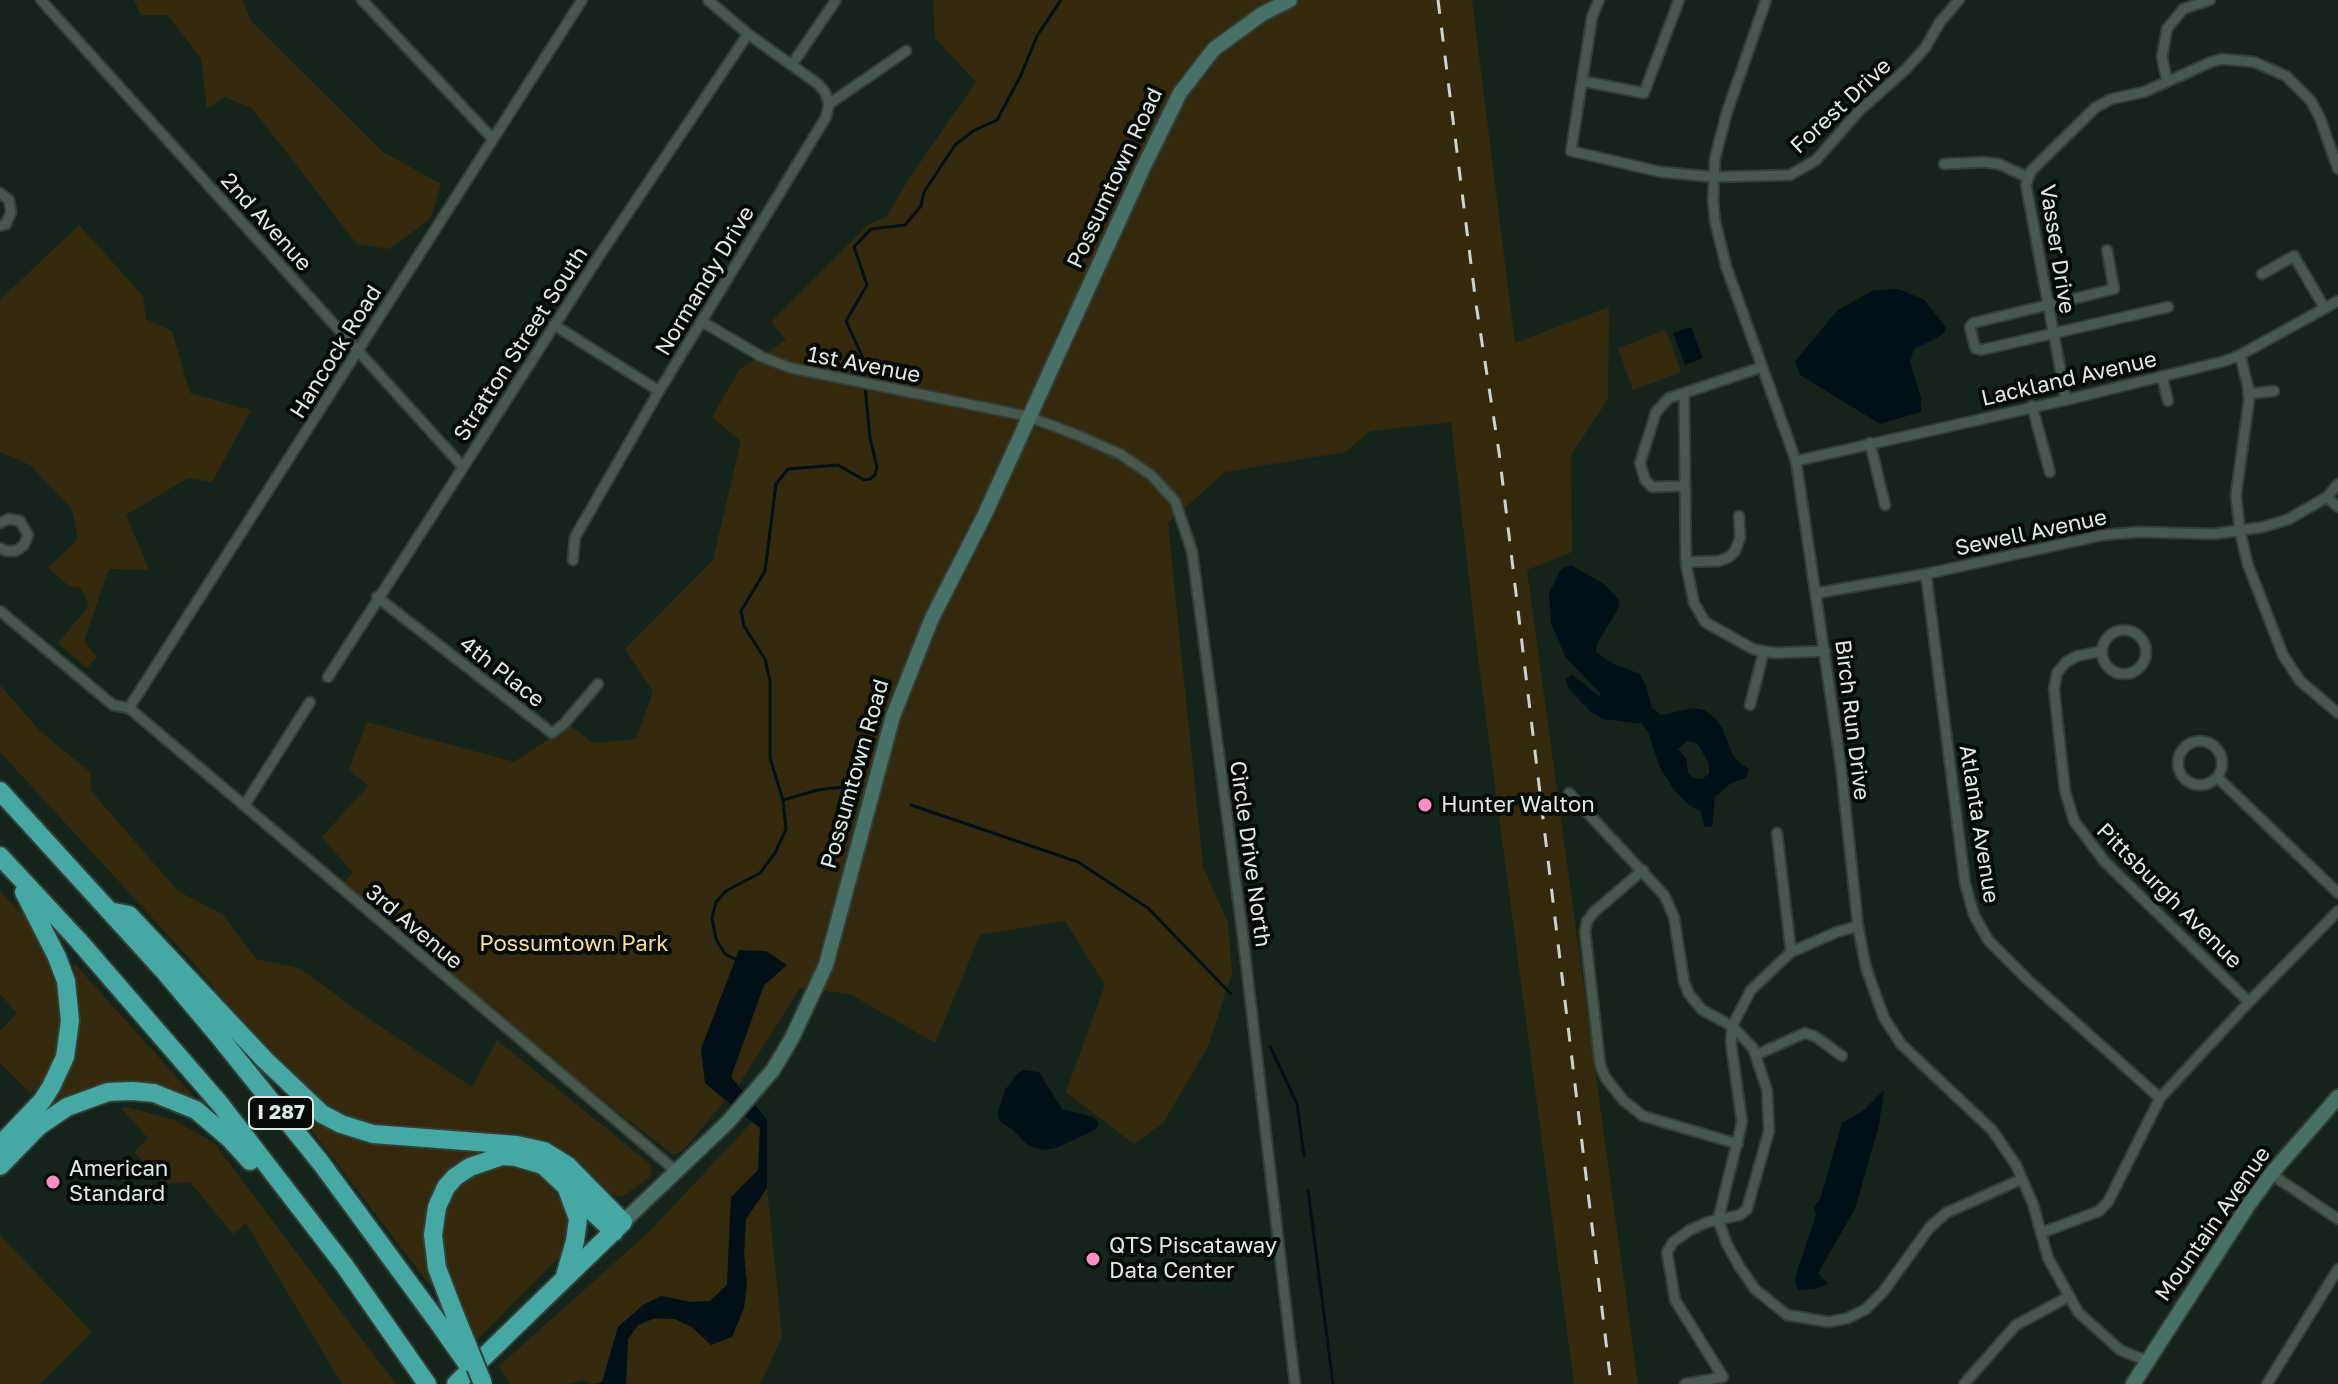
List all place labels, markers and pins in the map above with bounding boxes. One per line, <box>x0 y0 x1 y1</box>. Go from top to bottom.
place label: Hunter Walton <box>1441 792 1595 818</box>
marker: Hunter Walton <box>1416 796 1434 814</box>
place label: American Standard <box>69 1156 168 1208</box>
marker: American Standard <box>44 1173 62 1191</box>
place label: QTS Piscataway Data Center <box>1109 1233 1277 1284</box>
marker: QTS Piscataway Data Center <box>1084 1250 1102 1268</box>

